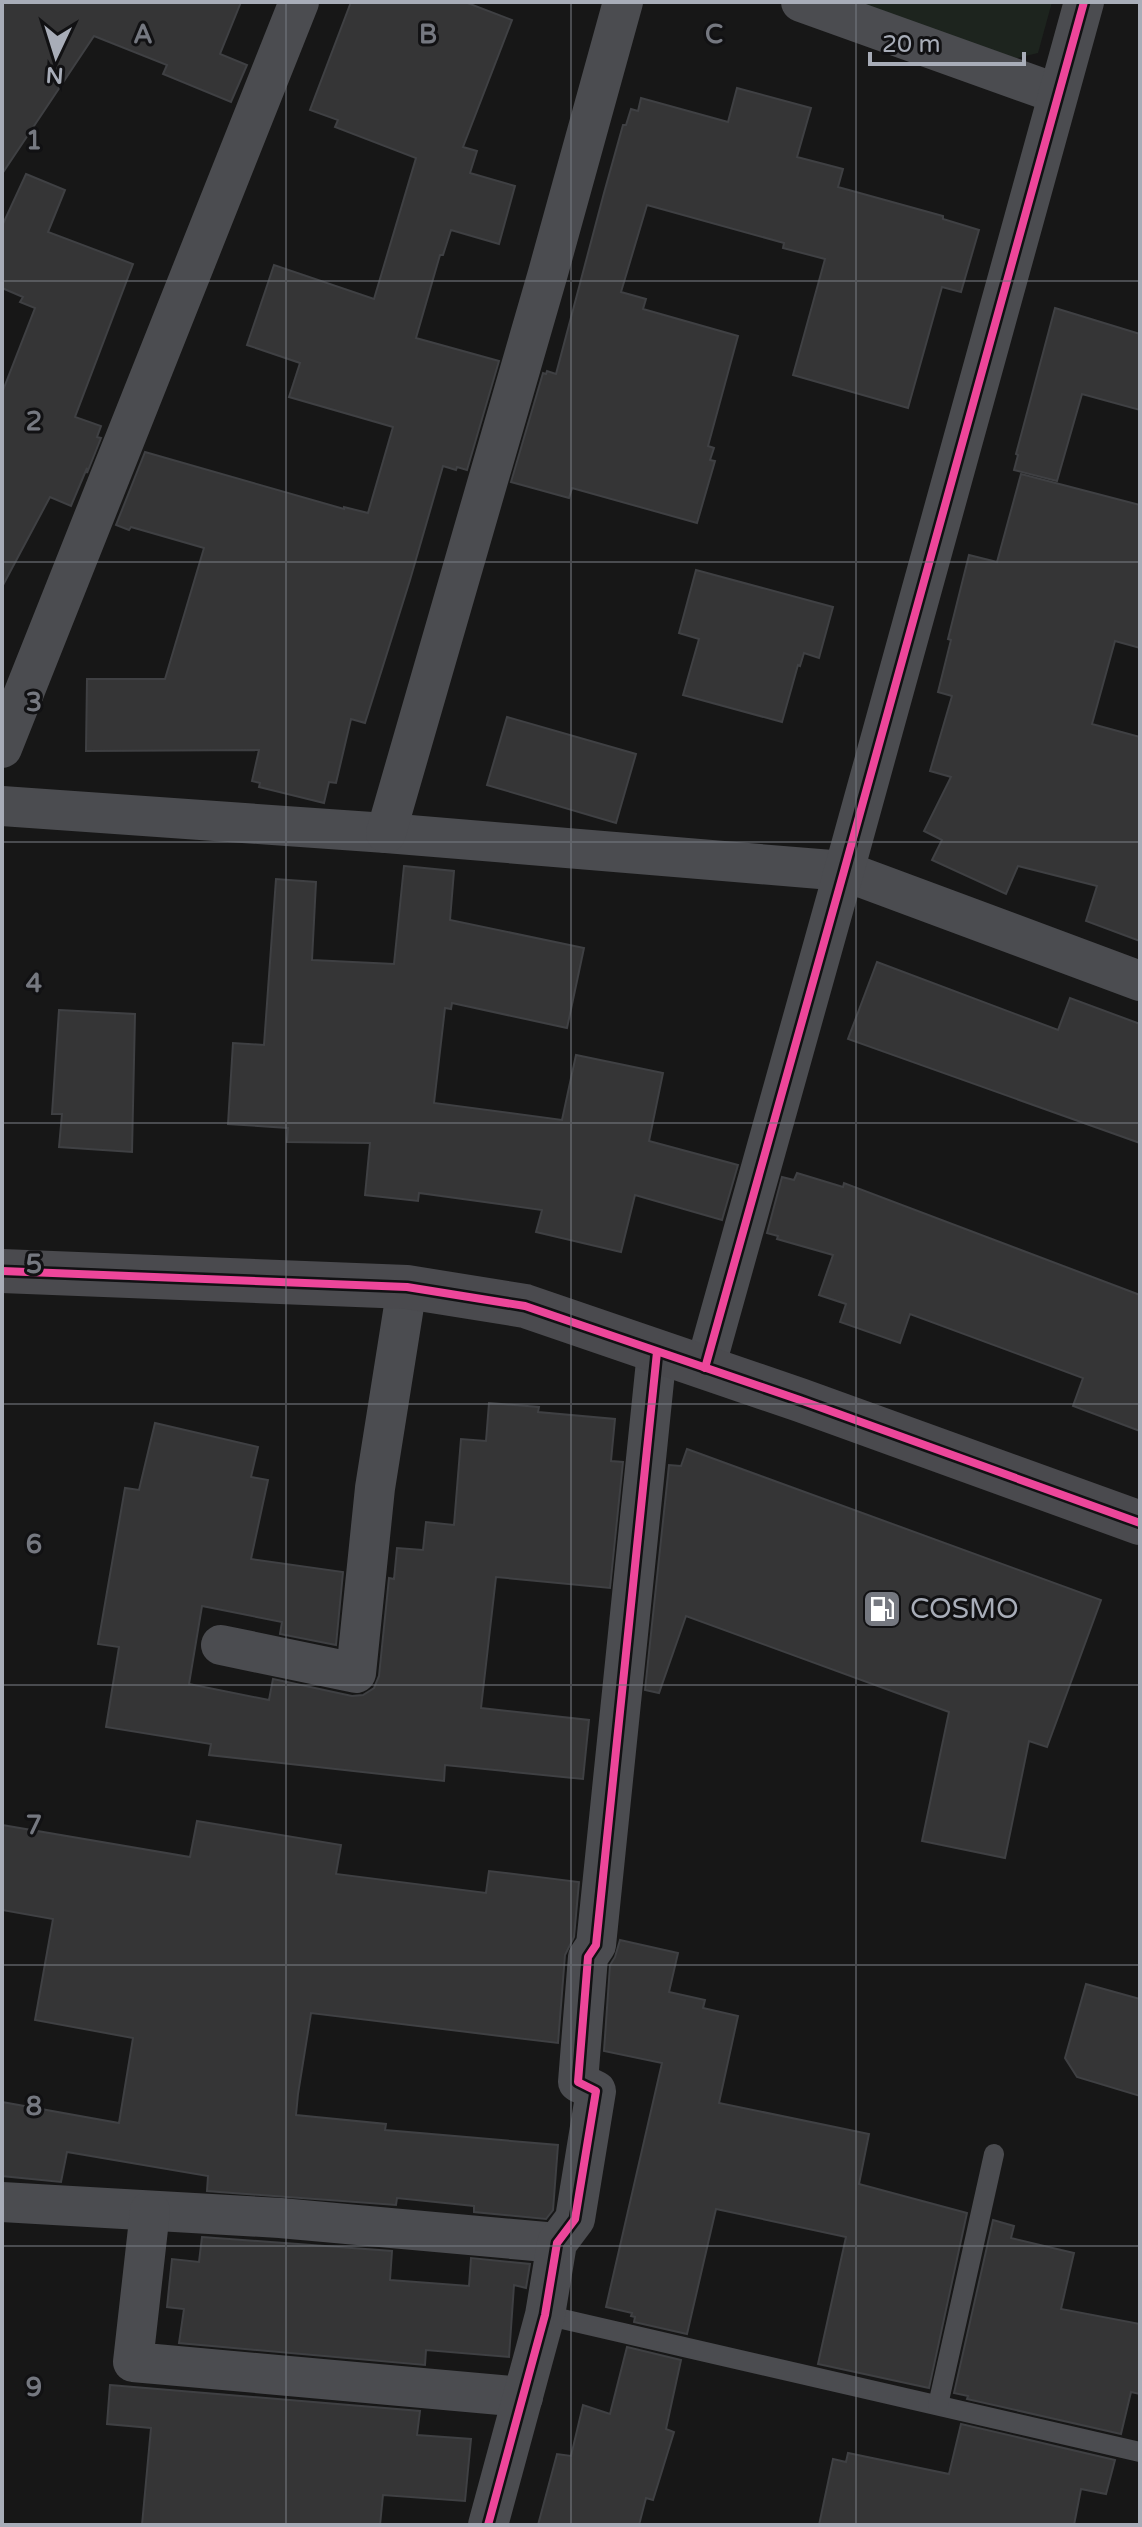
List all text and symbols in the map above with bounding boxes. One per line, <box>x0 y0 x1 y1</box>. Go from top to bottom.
north arrow <box>16 16 96 96</box>
scale bar <box>870 16 1024 66</box>
text: A <box>133 19 153 50</box>
text: B <box>419 19 437 50</box>
text: C <box>705 19 723 50</box>
text: 20 m <box>882 30 940 59</box>
text: N <box>45 61 64 89</box>
text: 1 <box>26 125 42 156</box>
text: 2 <box>26 406 42 437</box>
text: 3 <box>26 687 42 718</box>
text: 4 <box>26 968 42 999</box>
text: 5 <box>26 1249 42 1280</box>
text: 6 <box>26 1529 42 1560</box>
fuel station icon: COSMO <box>861 1588 903 1630</box>
place label: COSMO <box>910 1592 1019 1626</box>
text: 7 <box>26 1810 42 1841</box>
text: 8 <box>26 2091 42 2122</box>
text: 9 <box>26 2372 42 2403</box>

